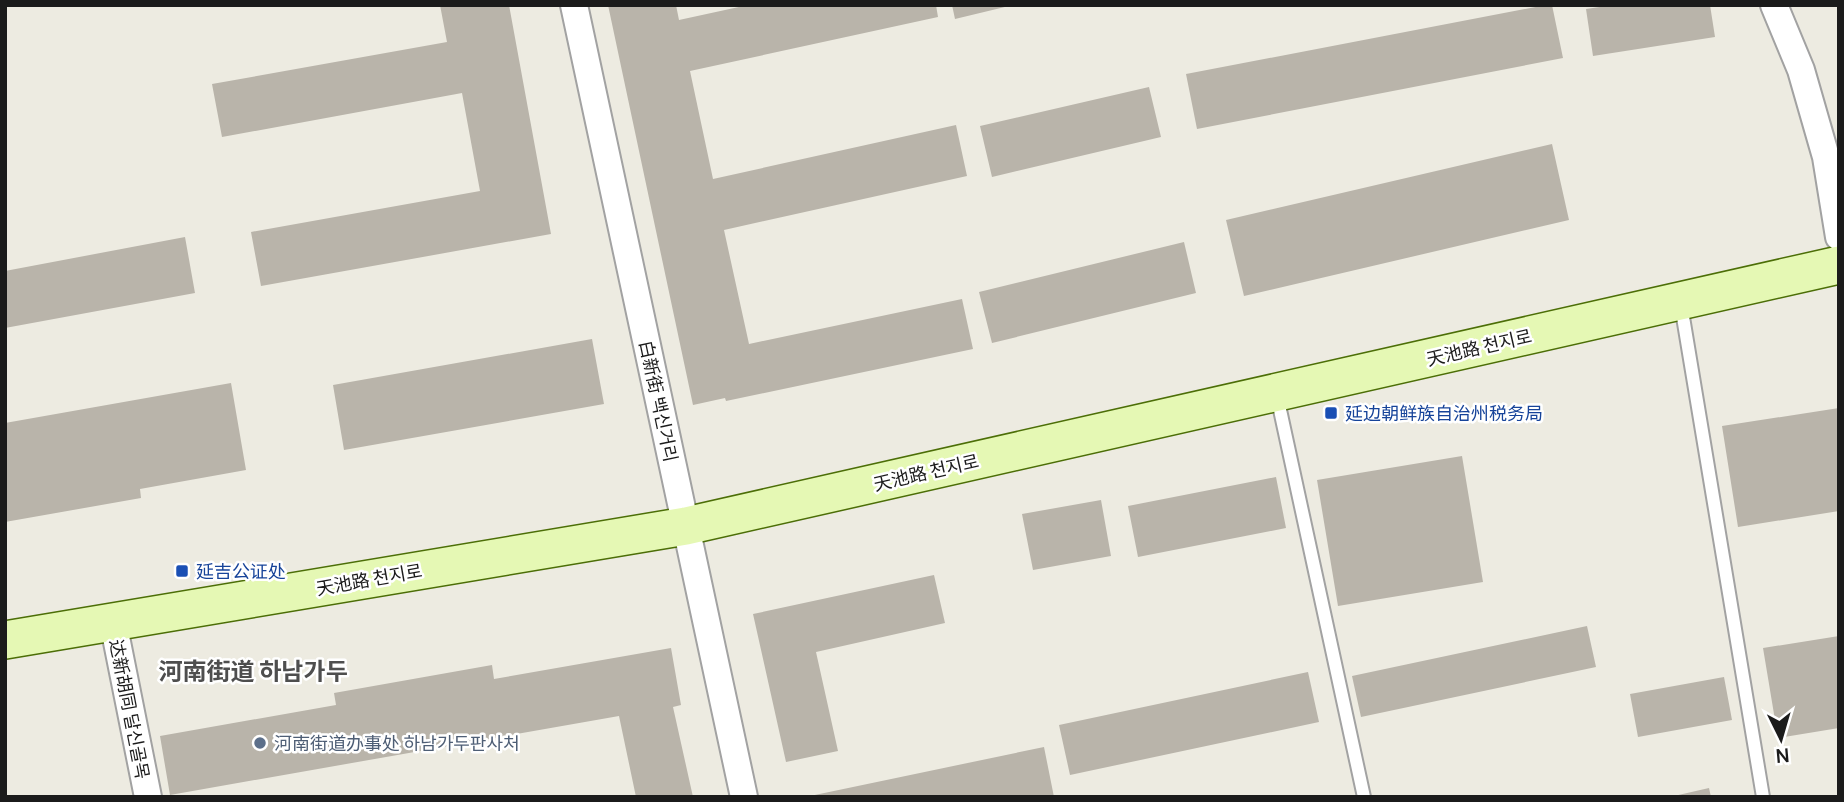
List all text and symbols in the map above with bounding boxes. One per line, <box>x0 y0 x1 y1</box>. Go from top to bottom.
street label: 天池路 천지로 <box>1424 323 1534 371</box>
street label: 白新街 백신거리 <box>634 338 684 464</box>
place label: 延边朝鲜族自治州税务局 <box>1345 401 1543 425</box>
marker: 延边朝鲜族自治州税务局 <box>1323 405 1339 421</box>
street label: 天池路 천지로 <box>871 448 981 496</box>
street label: 天池路 천지로 <box>314 558 424 600</box>
place label: 延吉公证处 <box>196 559 286 583</box>
marker: 延吉公证处 <box>174 563 190 579</box>
street label: 达新胡同 달신골목 <box>105 637 155 781</box>
district label: 河南街道 하남가두 <box>158 654 348 687</box>
north arrow <box>1746 704 1816 774</box>
place label: 河南街道办事处 하남가두판사처 <box>274 731 520 755</box>
marker: 河南街道办事处 하남가두판사처 <box>252 735 268 751</box>
text: N <box>1775 742 1790 769</box>

